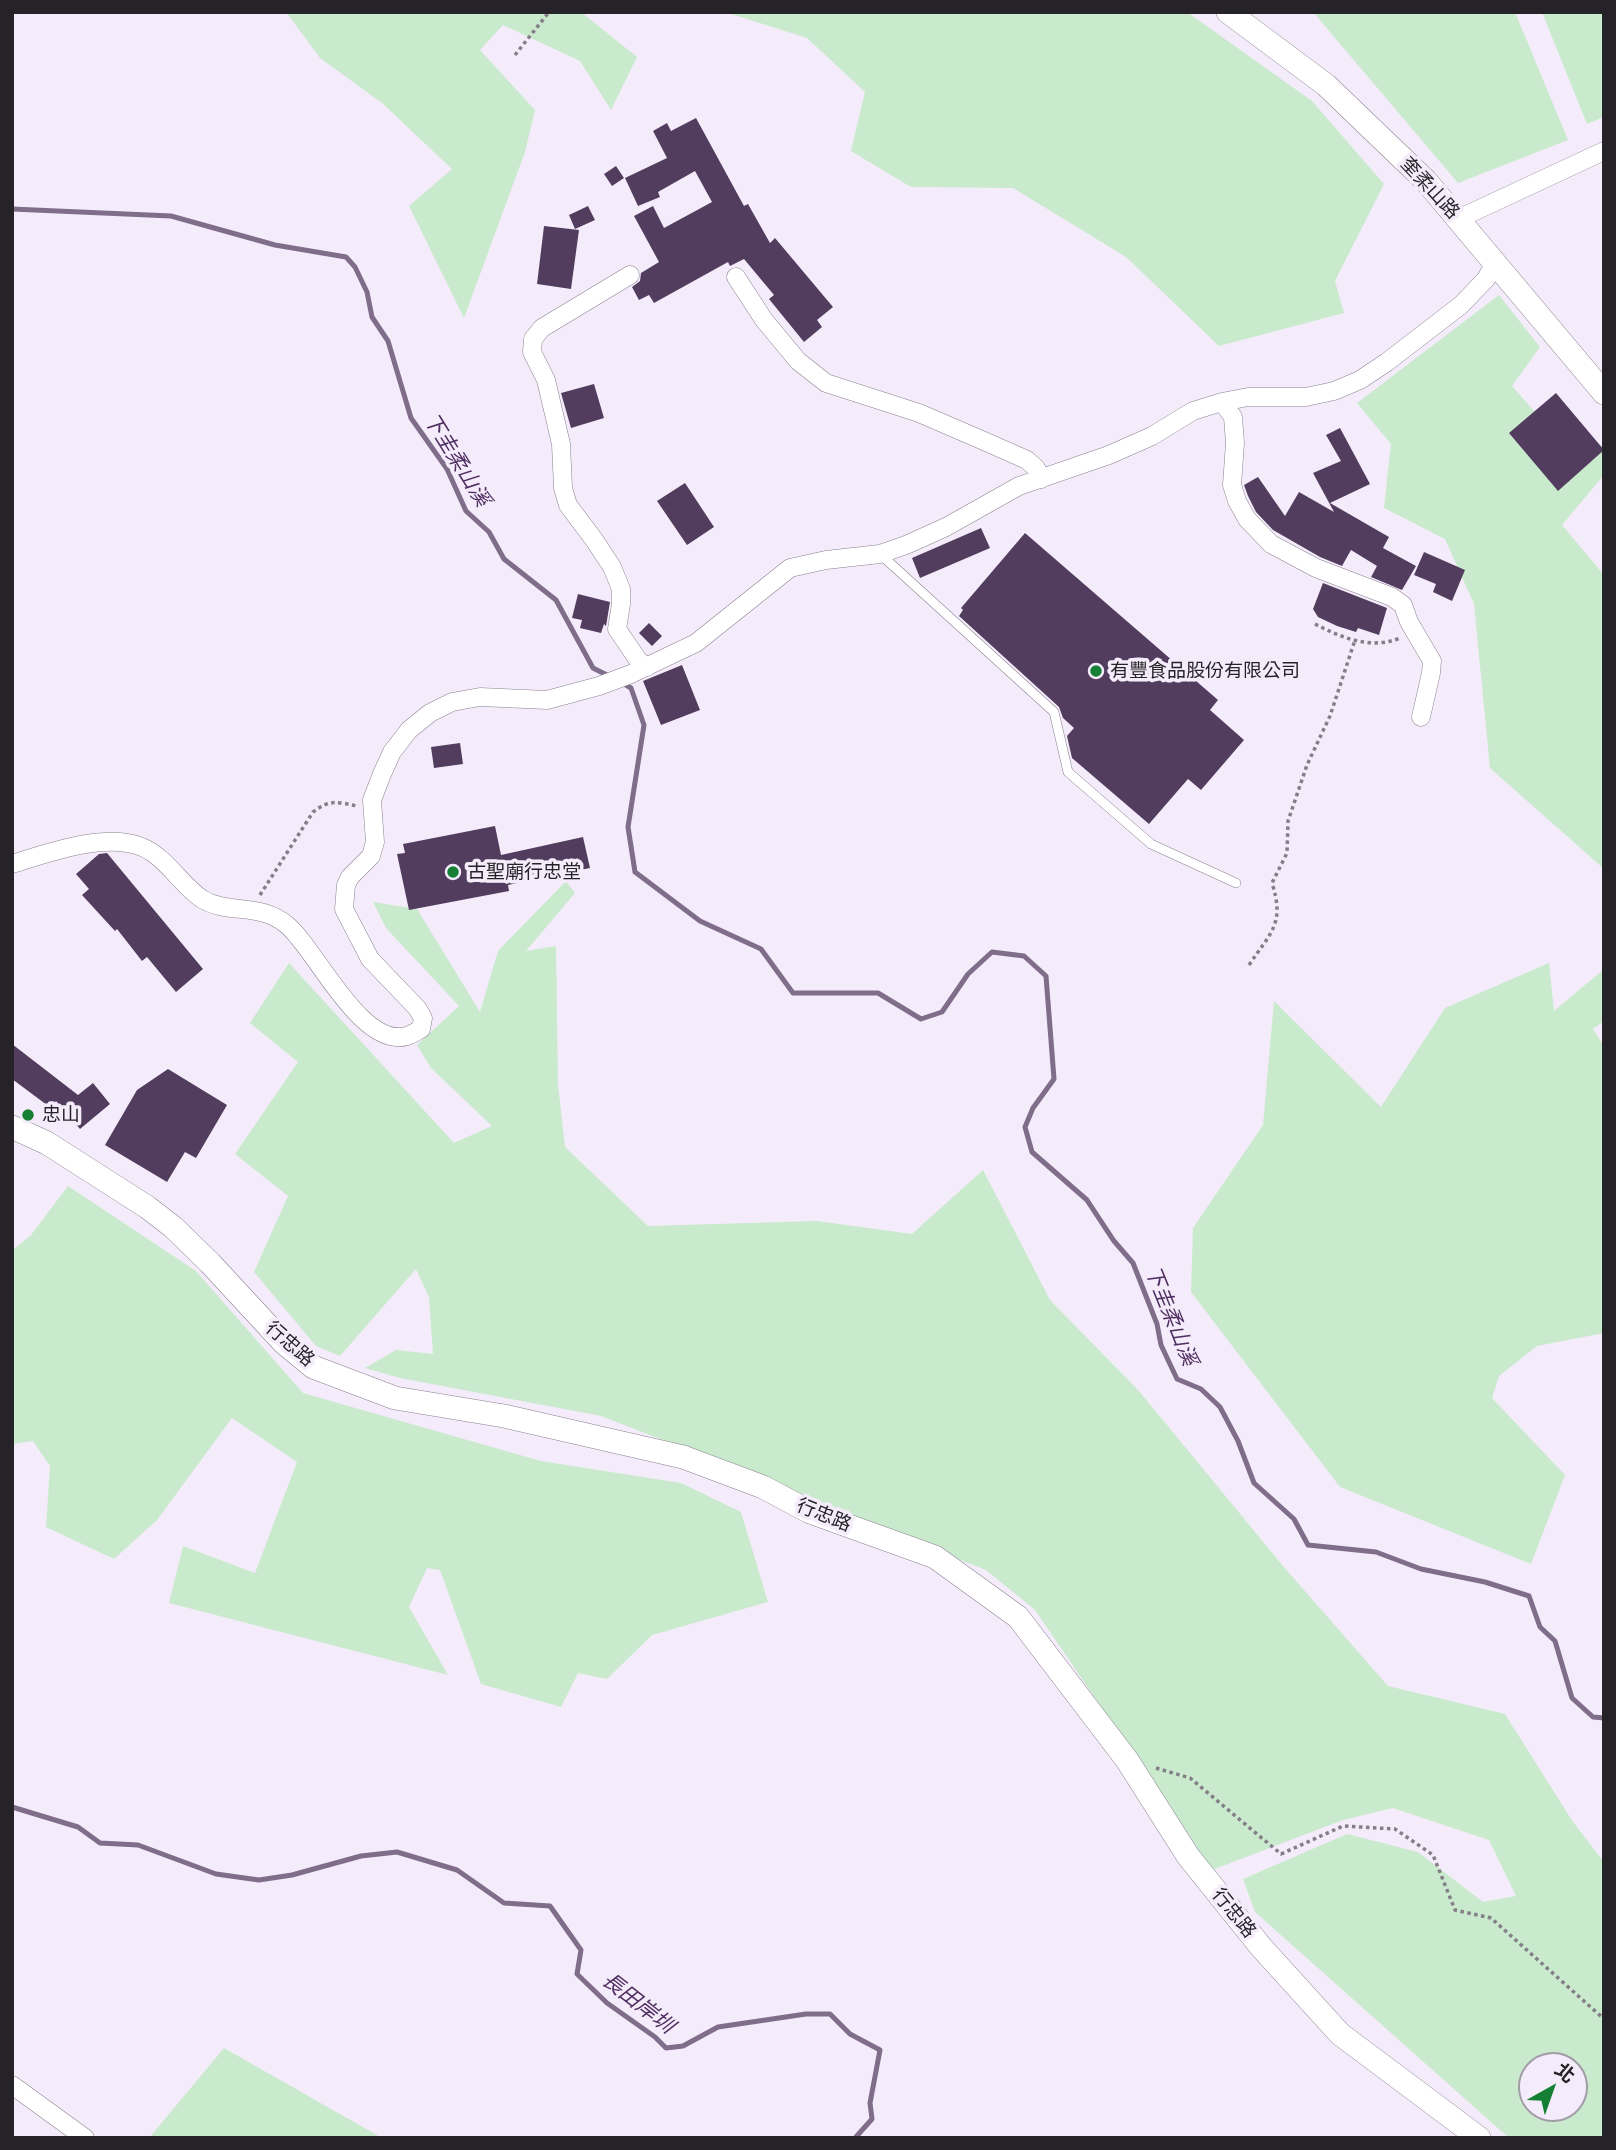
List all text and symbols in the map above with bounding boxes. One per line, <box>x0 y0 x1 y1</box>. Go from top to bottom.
street label: 奎柔山路 <box>1396 152 1464 224</box>
water label: 下圭柔山溪 <box>418 409 496 511</box>
place label: 有豐食品股份有限公司 <box>1110 660 1300 682</box>
marker: 有豐食品股份有限公司 <box>1088 663 1104 679</box>
place label: 古聖廟行忠堂 <box>467 861 581 883</box>
marker: 古聖廟行忠堂 <box>445 864 461 880</box>
place label: 忠山 <box>42 1104 80 1126</box>
marker: 忠山 <box>20 1107 36 1123</box>
water label: 下圭柔山溪 <box>1140 1263 1202 1369</box>
street label: 行忠路 <box>261 1317 319 1371</box>
street label: 行忠路 <box>793 1494 855 1536</box>
street label: 行忠路 <box>1207 1884 1261 1942</box>
water label: 長田岸圳 <box>597 1967 679 2039</box>
north arrow <box>1518 2052 1588 2122</box>
text: 北 <box>1551 2057 1580 2087</box>

